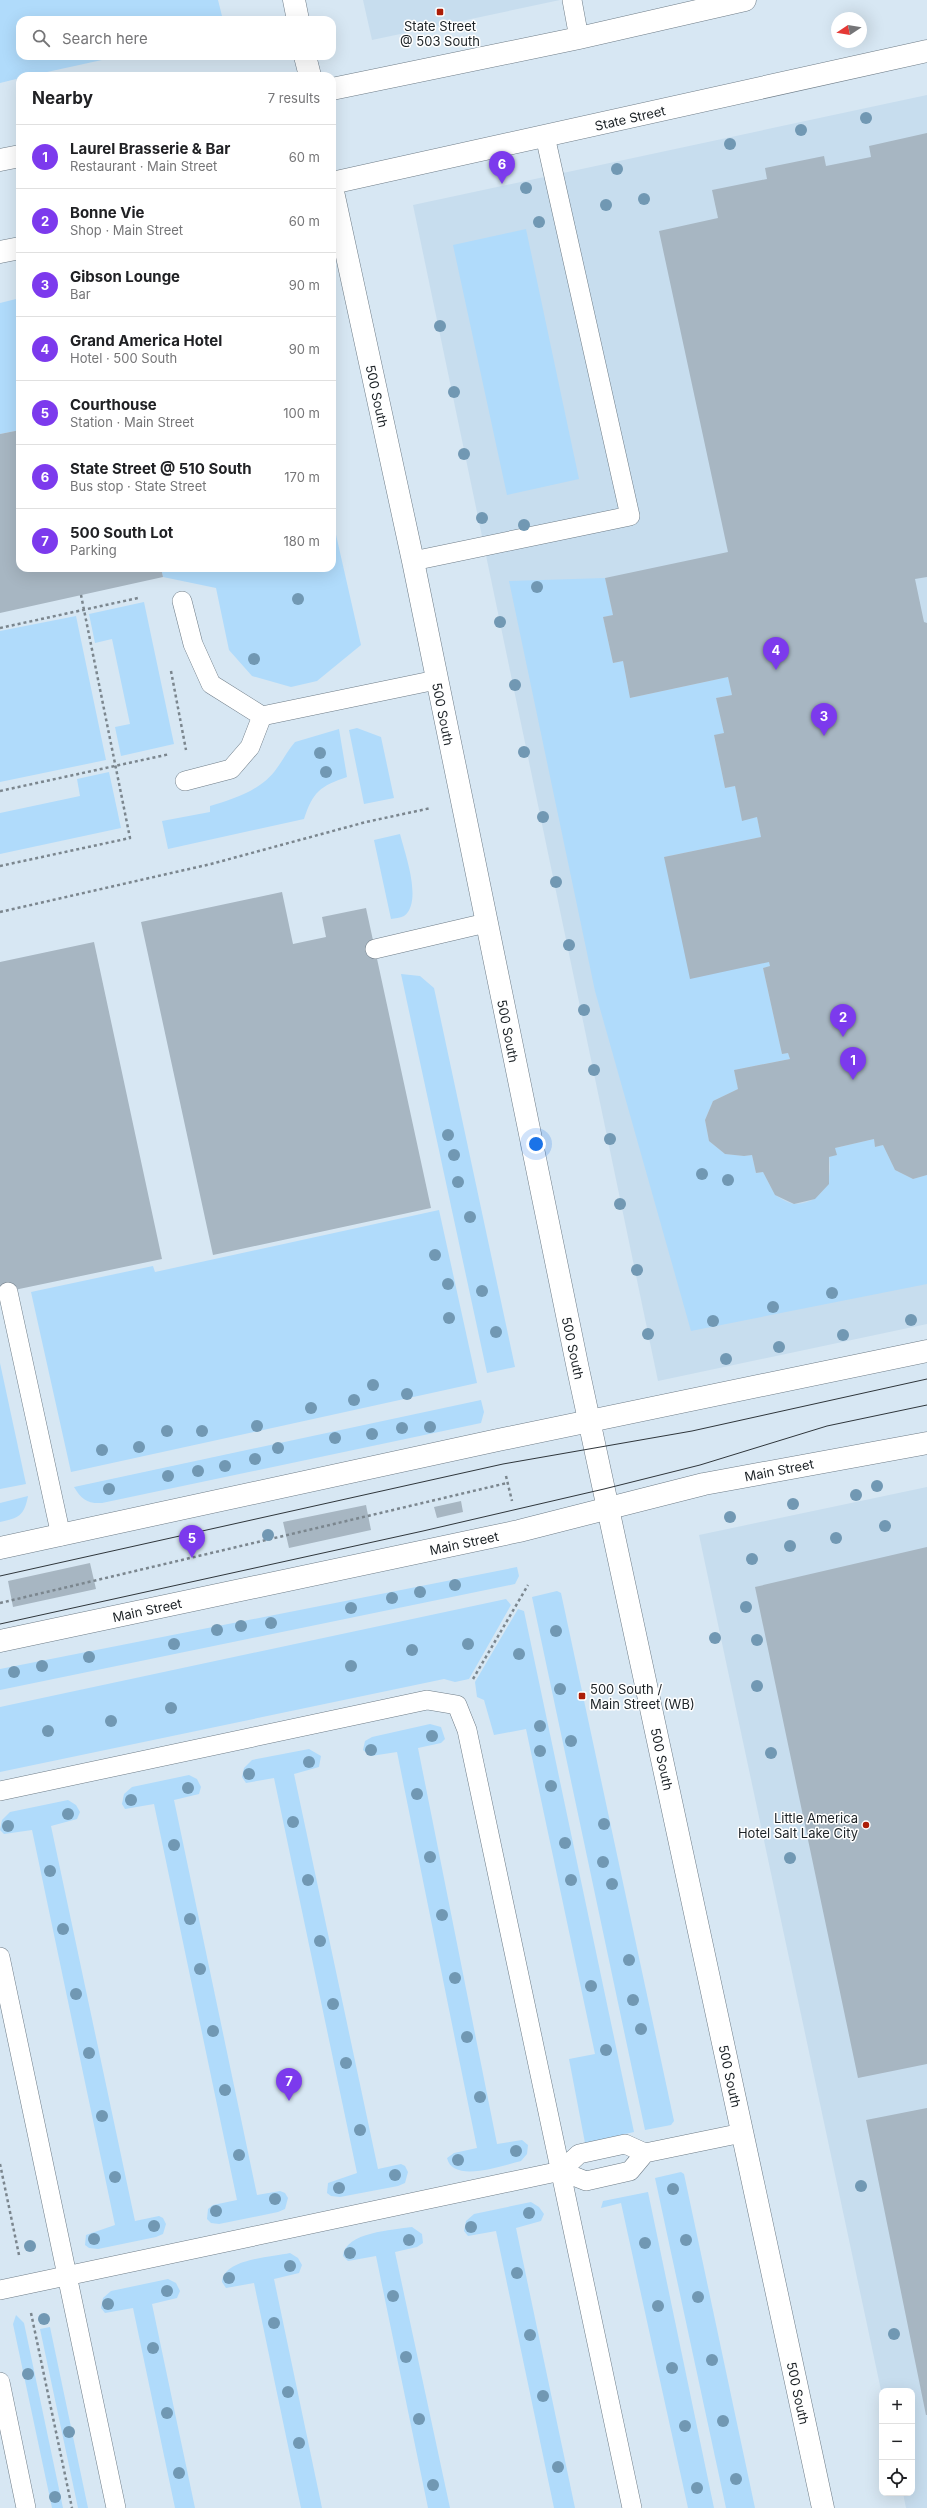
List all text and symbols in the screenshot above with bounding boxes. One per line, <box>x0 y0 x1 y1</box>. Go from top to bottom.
marker: State Street @ 503 South <box>435 7 445 17</box>
north arrow <box>831 12 867 48</box>
search box <box>16 16 336 60</box>
place label: State Street @ 503 South <box>400 18 480 49</box>
icon: search <box>30 27 52 49</box>
text: Search here <box>62 29 148 48</box>
text: Nearby <box>32 88 93 108</box>
text: 7 results <box>268 90 320 106</box>
street label: State Street <box>593 102 667 134</box>
text: Laurel Brasserie & Bar <box>70 139 230 158</box>
text: 1 <box>42 149 48 165</box>
text: 60 m <box>289 149 320 165</box>
pin: 6 <box>489 151 515 184</box>
text: Restaurant · Main Street <box>70 158 217 174</box>
text: Bonne Vie <box>70 203 145 222</box>
text: 2 <box>41 213 49 229</box>
text: 60 m <box>289 213 320 229</box>
text: Shop · Main Street <box>70 222 183 238</box>
text: Gibson Lounge <box>70 267 180 286</box>
text: 3 <box>41 277 49 293</box>
text: 90 m <box>289 277 320 293</box>
text: Bar <box>70 286 91 302</box>
text: Grand America Hotel <box>70 331 222 350</box>
text: 4 <box>41 341 49 357</box>
text: 90 m <box>289 341 320 357</box>
text: Hotel · 500 South <box>70 350 177 366</box>
street label: 500 South <box>363 363 391 429</box>
text: Courthouse <box>70 395 157 414</box>
text: 5 <box>41 405 49 421</box>
text: 100 m <box>283 405 320 421</box>
text: Station · Main Street <box>70 414 194 430</box>
text: State Street @ 510 South <box>70 459 252 478</box>
text: 6 <box>41 469 49 485</box>
text: 170 m <box>284 469 320 485</box>
text: Bus stop · State Street <box>70 478 207 494</box>
text: 500 South Lot <box>70 523 173 542</box>
text: 7 <box>41 533 49 549</box>
text: 180 m <box>283 533 320 549</box>
text: Parking <box>70 542 117 558</box>
pin: 4 <box>763 637 789 670</box>
street label: 500 South <box>429 681 457 747</box>
pin: 3 <box>811 703 837 736</box>
street label: 500 South <box>494 998 522 1064</box>
pin: 2 <box>830 1004 856 1037</box>
pin: 1 <box>840 1047 866 1080</box>
your location <box>526 1134 546 1154</box>
street label: 500 South <box>559 1315 587 1381</box>
street label: Main Street <box>743 1455 815 1485</box>
pin: 5 <box>179 1525 205 1558</box>
street label: Main Street <box>428 1528 500 1558</box>
street label: Main Street <box>111 1595 183 1625</box>
place label: 500 South / Main Street (WB) <box>590 1681 695 1712</box>
marker: 500 South / Main Street (WB) <box>577 1691 587 1701</box>
street label: 500 South <box>648 1726 676 1792</box>
place label: Little America Hotel Salt Lake City <box>738 1810 858 1841</box>
marker: Little America Hotel Salt Lake City <box>861 1820 871 1830</box>
street label: 500 South <box>716 2043 744 2109</box>
pin: 7 <box>276 2068 302 2101</box>
street label: 500 South <box>784 2360 812 2426</box>
map controls <box>879 2388 915 2496</box>
button: + <box>879 2388 915 2424</box>
button: − <box>879 2424 915 2460</box>
button: locate <box>879 2460 915 2496</box>

